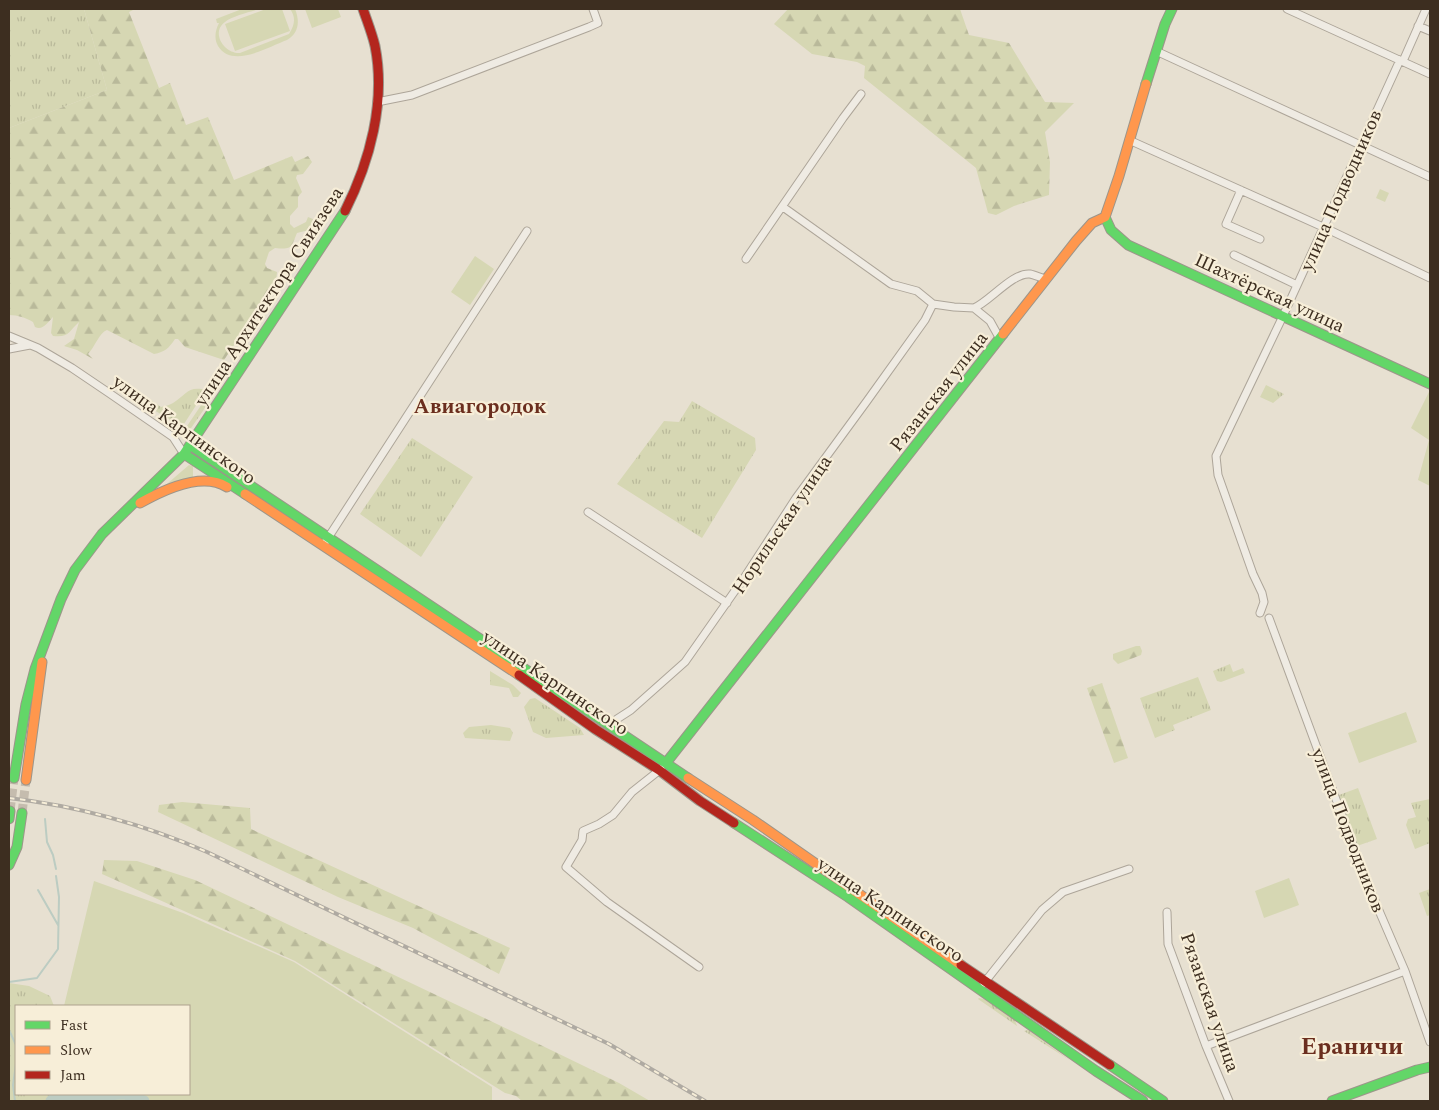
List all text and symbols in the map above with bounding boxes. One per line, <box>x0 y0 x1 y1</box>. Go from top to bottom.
street label: улица Подводников <box>1292 105 1390 277</box>
street label: улица Архитектора Свиязева <box>187 181 352 413</box>
street label: Шахтёрская улица <box>1189 246 1350 341</box>
street label: Рязанская улица <box>883 325 996 458</box>
street label: улица Карпинского <box>105 367 262 492</box>
district label: Авиагородок <box>414 391 547 423</box>
street label: Норильская улица <box>725 449 840 600</box>
street label: улица Карпинского <box>475 623 634 743</box>
street label: улица Подводников <box>1303 743 1392 917</box>
street label: улица Карпинского <box>810 850 969 970</box>
street label: Рязанская улица <box>1172 929 1247 1077</box>
legend <box>15 1005 190 1095</box>
text: Fast <box>60 1014 88 1037</box>
district label: Ераничи <box>1301 1029 1403 1065</box>
text: Slow <box>60 1039 92 1062</box>
text: Jam <box>60 1064 86 1087</box>

